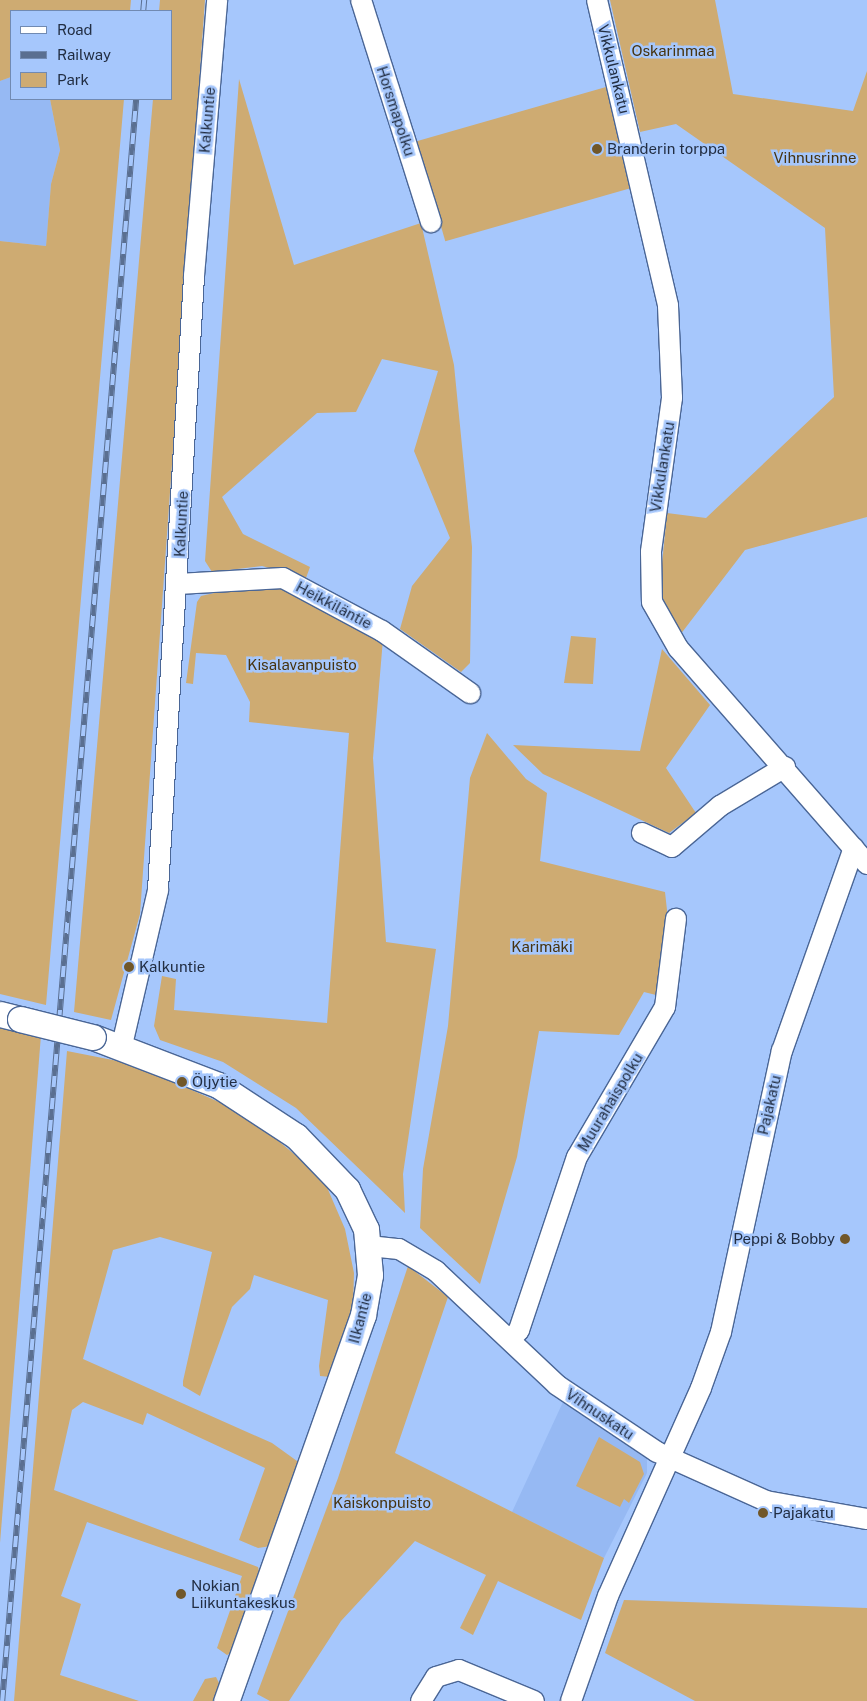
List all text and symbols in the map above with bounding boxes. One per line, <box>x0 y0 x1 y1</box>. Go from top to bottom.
legend <box>10 10 172 100</box>
text: Road <box>57 21 93 38</box>
street label: Vikkulankatu <box>594 22 634 116</box>
park label: Oskarinmaa <box>632 42 714 60</box>
text: Railway <box>57 46 111 63</box>
street label: Horsmapolku <box>373 64 419 158</box>
text: Park <box>57 71 89 88</box>
street label: Kalkuntie <box>195 86 219 154</box>
place label: Branderin torppa <box>607 140 725 158</box>
marker: Branderin torppa <box>591 143 603 155</box>
park label: Vihnusrinne <box>774 149 856 167</box>
street label: Vikkulankatu <box>646 420 678 514</box>
street label: Kalkuntie <box>170 490 192 558</box>
street label: Heikkiläntie <box>293 577 375 633</box>
park label: Kisalavanpuisto <box>247 656 357 674</box>
park label: Karimäki <box>511 938 573 956</box>
place label: Kalkuntie <box>139 958 205 976</box>
marker: Kalkuntie <box>123 961 135 973</box>
street label: Muurahaispolku <box>574 1049 646 1155</box>
place label: Öljytie <box>192 1073 237 1091</box>
street label: Pajakatu <box>753 1073 785 1137</box>
marker: Öljytie <box>176 1076 188 1088</box>
place label: Peppi & Bobby <box>733 1230 835 1248</box>
marker: Peppi & Bobby <box>839 1233 851 1245</box>
street label: Ilkantie <box>345 1291 375 1345</box>
street label: Vihnuskatu <box>563 1385 637 1443</box>
park label: Kaiskonpuisto <box>333 1494 431 1512</box>
place label: Pajakatu <box>773 1504 834 1522</box>
marker: Pajakatu <box>757 1507 769 1519</box>
place label: Nokian Liikuntakeskus <box>191 1576 295 1611</box>
marker: Nokian Liikuntakeskus <box>175 1588 187 1600</box>

